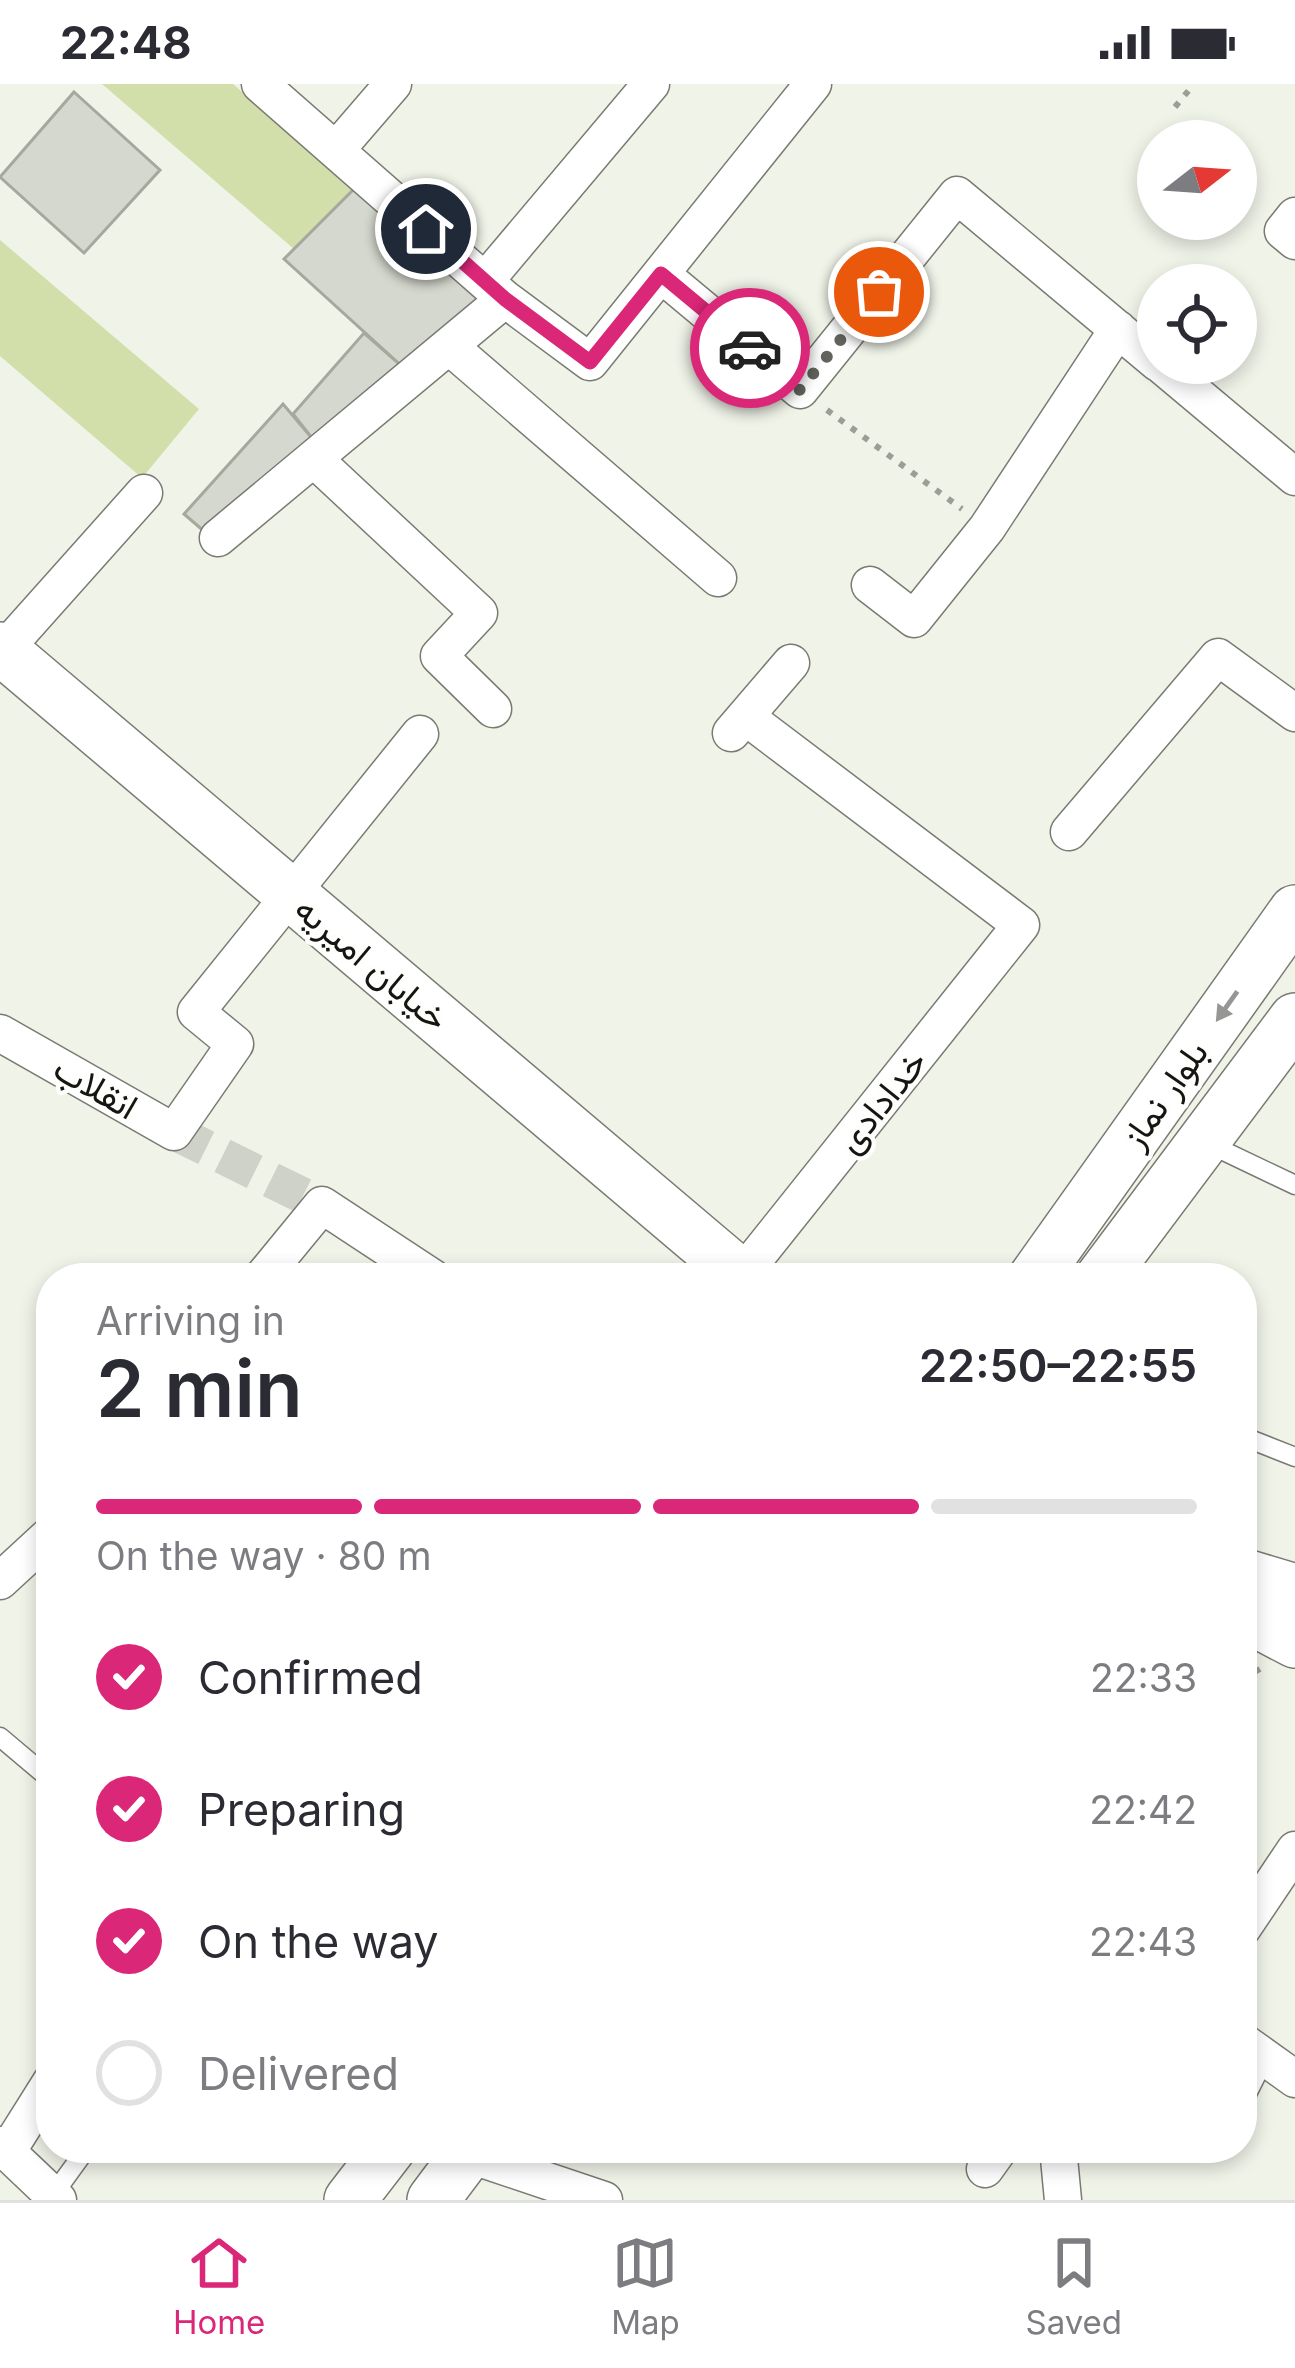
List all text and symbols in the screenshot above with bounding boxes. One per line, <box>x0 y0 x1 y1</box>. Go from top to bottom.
text: 22:48 <box>60 15 191 70</box>
north arrow <box>1137 120 1257 240</box>
map controls <box>1137 120 1257 384</box>
pin <box>375 178 477 280</box>
icon: home <box>393 196 459 262</box>
pin <box>828 241 930 343</box>
icon: bag <box>846 259 912 325</box>
button: locate <box>1137 264 1257 384</box>
courier <box>690 288 810 408</box>
icon: car <box>717 315 783 381</box>
street label: خیابان امیریه <box>286 886 458 1041</box>
one-way arrow <box>1216 990 1239 1022</box>
street label: بلوار نماز <box>1111 1032 1218 1158</box>
street label: خدادادی <box>826 1041 936 1161</box>
street label: انقلاب <box>46 1046 146 1128</box>
text: Arriving in <box>96 1297 285 1344</box>
text: 22:50–22:55 <box>919 1338 1197 1393</box>
text: 2 min <box>96 1341 303 1436</box>
text: On the way · 80 m <box>96 1532 432 1579</box>
icon: check <box>96 1644 162 1710</box>
text: Confirmed <box>198 1650 423 1705</box>
text: 22:33 <box>1090 1654 1197 1701</box>
icon: check <box>96 1776 162 1842</box>
text: Preparing <box>198 1782 405 1837</box>
text: 22:42 <box>1089 1786 1197 1833</box>
icon: check <box>96 1908 162 1974</box>
text: On the way <box>198 1914 439 1969</box>
text: 22:43 <box>1089 1918 1197 1965</box>
text: Delivered <box>198 2046 399 2101</box>
tab: Home <box>173 2230 265 2342</box>
tab: Map <box>611 2230 680 2342</box>
tab: Saved <box>1026 2230 1122 2342</box>

